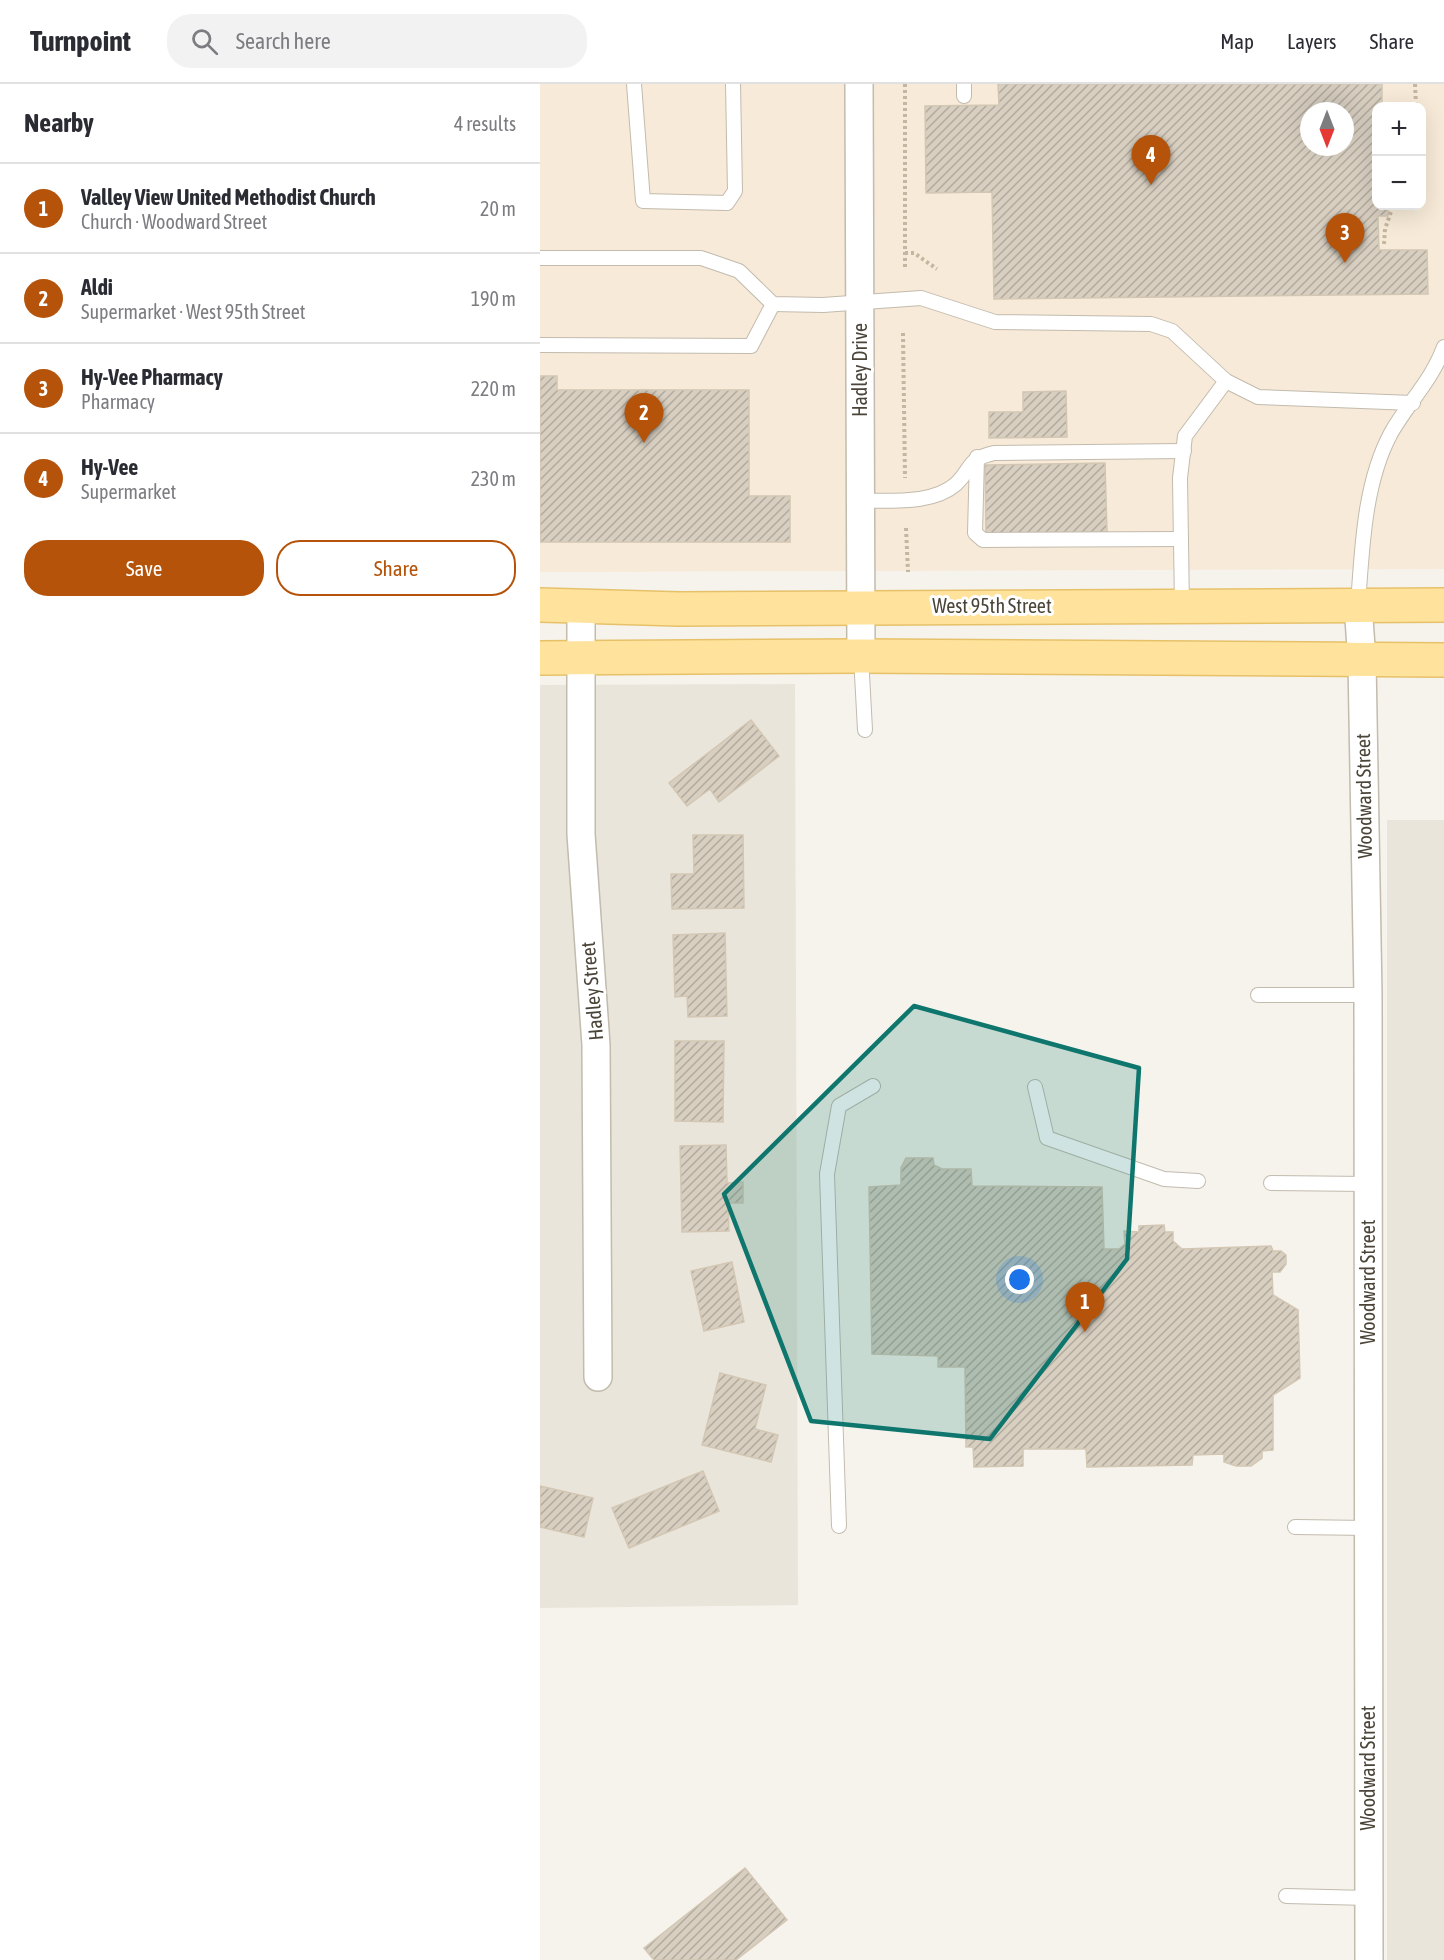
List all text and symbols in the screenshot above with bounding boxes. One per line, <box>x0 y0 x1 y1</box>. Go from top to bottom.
search box <box>167 14 587 68</box>
text: Turnpoint <box>30 25 131 57</box>
icon: search <box>188 25 221 58</box>
text: Search here <box>236 28 331 54</box>
text: Map <box>1220 29 1254 53</box>
text: Layers <box>1287 29 1337 53</box>
text: Share <box>1370 29 1414 53</box>
north arrow <box>1300 102 1354 156</box>
map controls <box>1372 102 1426 210</box>
button: + <box>1372 102 1426 156</box>
text: Nearby <box>24 108 94 138</box>
text: 4 results <box>454 112 516 135</box>
pin: 4 <box>1132 135 1170 185</box>
button: − <box>1372 156 1426 210</box>
text: Valley View United Methodist Church <box>81 184 376 210</box>
text: 1 <box>39 197 48 220</box>
text: 20 m <box>480 197 516 220</box>
text: Church · Woodward Street <box>81 210 267 233</box>
pin: 3 <box>1326 214 1364 263</box>
text: Aldi <box>81 274 113 300</box>
text: 2 <box>39 287 48 310</box>
text: 190 m <box>471 287 516 310</box>
text: Supermarket · West 95th Street <box>81 300 306 323</box>
street label: Hadley Drive <box>848 323 871 417</box>
text: Hy-Vee Pharmacy <box>81 364 223 390</box>
text: 3 <box>39 377 48 400</box>
text: 220 m <box>471 377 516 400</box>
text: Pharmacy <box>81 390 155 413</box>
pin: 2 <box>624 394 664 443</box>
text: Hy-Vee <box>81 454 138 480</box>
text: 4 <box>39 467 48 490</box>
text: 230 m <box>471 467 516 490</box>
text: Supermarket <box>81 480 176 503</box>
button: Save <box>24 540 264 596</box>
button: Share <box>276 540 516 596</box>
street label: West 95th Street <box>932 594 1052 617</box>
street label: Woodward Street <box>1351 733 1376 859</box>
street label: Hadley Street <box>576 940 607 1041</box>
street label: Woodward Street <box>1356 1219 1379 1345</box>
your location <box>1005 1265 1034 1294</box>
pin: 1 <box>1066 1282 1104 1332</box>
street label: Woodward Street <box>1356 1705 1379 1831</box>

